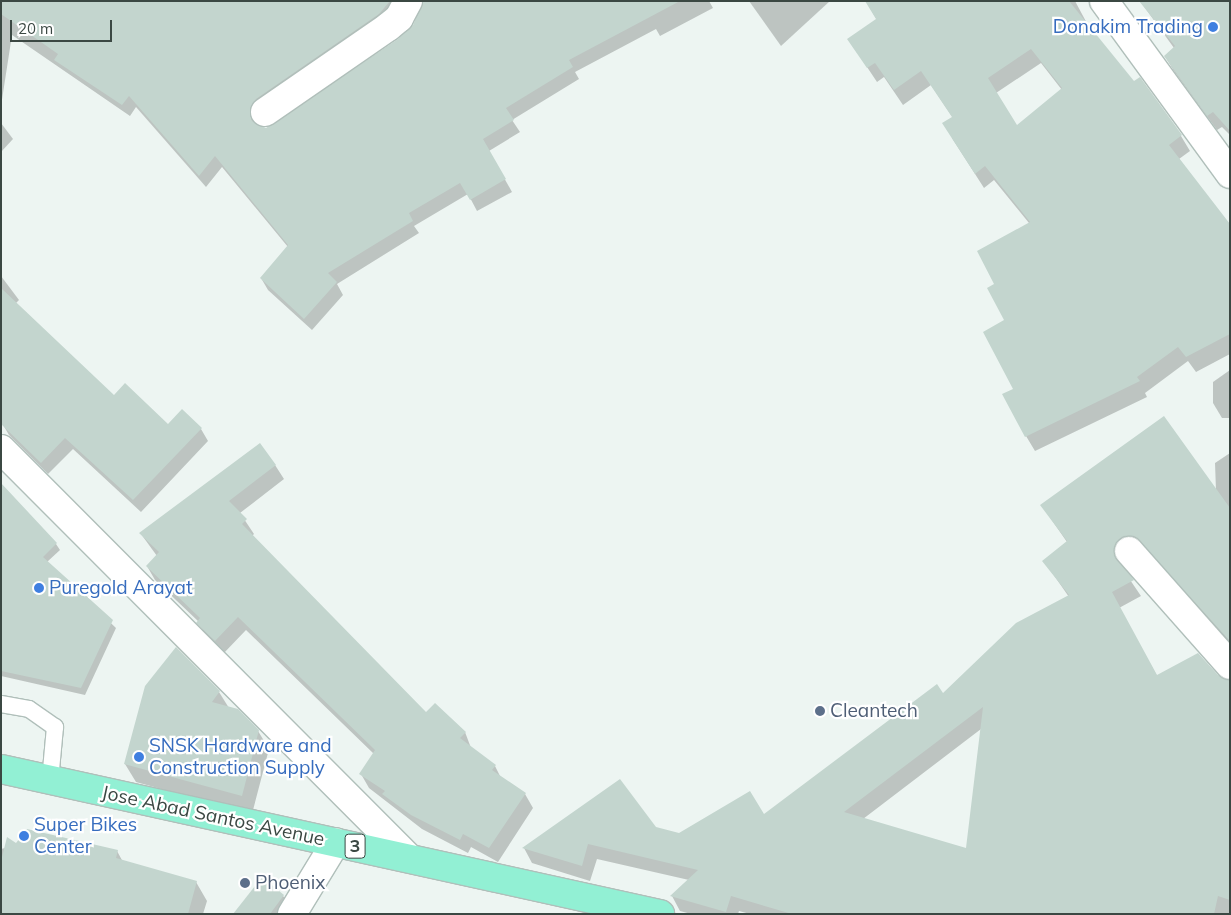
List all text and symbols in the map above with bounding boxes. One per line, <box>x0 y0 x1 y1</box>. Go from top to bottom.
scale bar <box>12 10 115 42</box>
place label: Donakim Trading <box>1053 16 1203 38</box>
text: 20 m <box>18 19 53 38</box>
marker: Donakim Trading <box>1207 21 1219 33</box>
place label: Puregold Arayat <box>49 577 193 599</box>
marker: Puregold Arayat <box>33 582 45 594</box>
place label: Cleantech <box>830 700 918 722</box>
marker: Cleantech <box>814 705 826 717</box>
place label: SNSK Hardware and Construction Supply <box>149 735 332 779</box>
marker: SNSK Hardware and Construction Supply <box>133 751 145 763</box>
street label: Jose Abad Santos Avenue <box>99 781 327 851</box>
place label: Super Bikes Center <box>34 814 137 858</box>
marker: Super Bikes Center <box>18 830 30 842</box>
road number: 3 <box>344 830 366 861</box>
place label: Phoenix <box>255 872 326 894</box>
marker: Phoenix <box>239 877 251 889</box>

